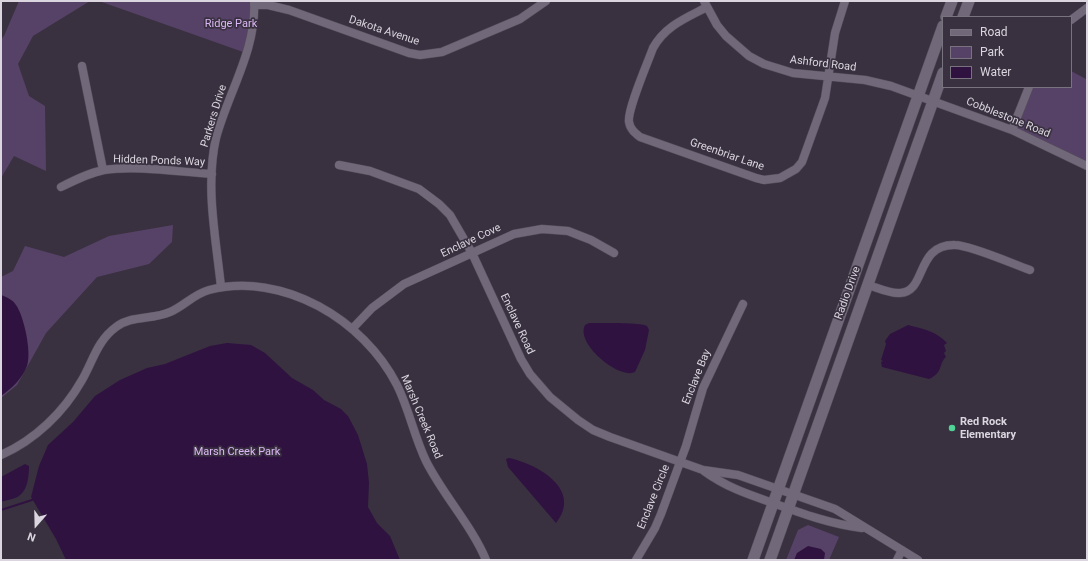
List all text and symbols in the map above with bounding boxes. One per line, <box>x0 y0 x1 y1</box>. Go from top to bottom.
street label: Dakota Avenue <box>347 13 421 49</box>
legend <box>942 16 1072 88</box>
park label: Ridge Park <box>205 17 257 31</box>
text: Road <box>980 25 1008 39</box>
text: Park <box>980 45 1004 59</box>
street label: Ashford Road <box>789 53 857 75</box>
text: Water <box>980 65 1011 79</box>
street label: Parkers Drive <box>198 83 230 149</box>
street label: Cobblestone Road <box>964 95 1052 141</box>
street label: Greenbriar Lane <box>688 136 766 174</box>
street label: Hidden Ponds Way <box>113 153 205 169</box>
street label: Enclave Cove <box>439 221 503 261</box>
street label: Radio Drive <box>832 265 864 321</box>
street label: Enclave Road <box>497 291 537 357</box>
street label: Enclave Bay <box>680 347 714 407</box>
street label: Marsh Creek Road <box>397 373 445 461</box>
place label: Red Rock Elementary <box>960 415 1016 441</box>
marker: Red Rock Elementary <box>947 423 957 433</box>
park label: Marsh Creek Park <box>194 445 280 459</box>
street label: Enclave Circle <box>635 463 673 531</box>
north arrow <box>16 505 56 545</box>
text: N <box>26 529 38 544</box>

